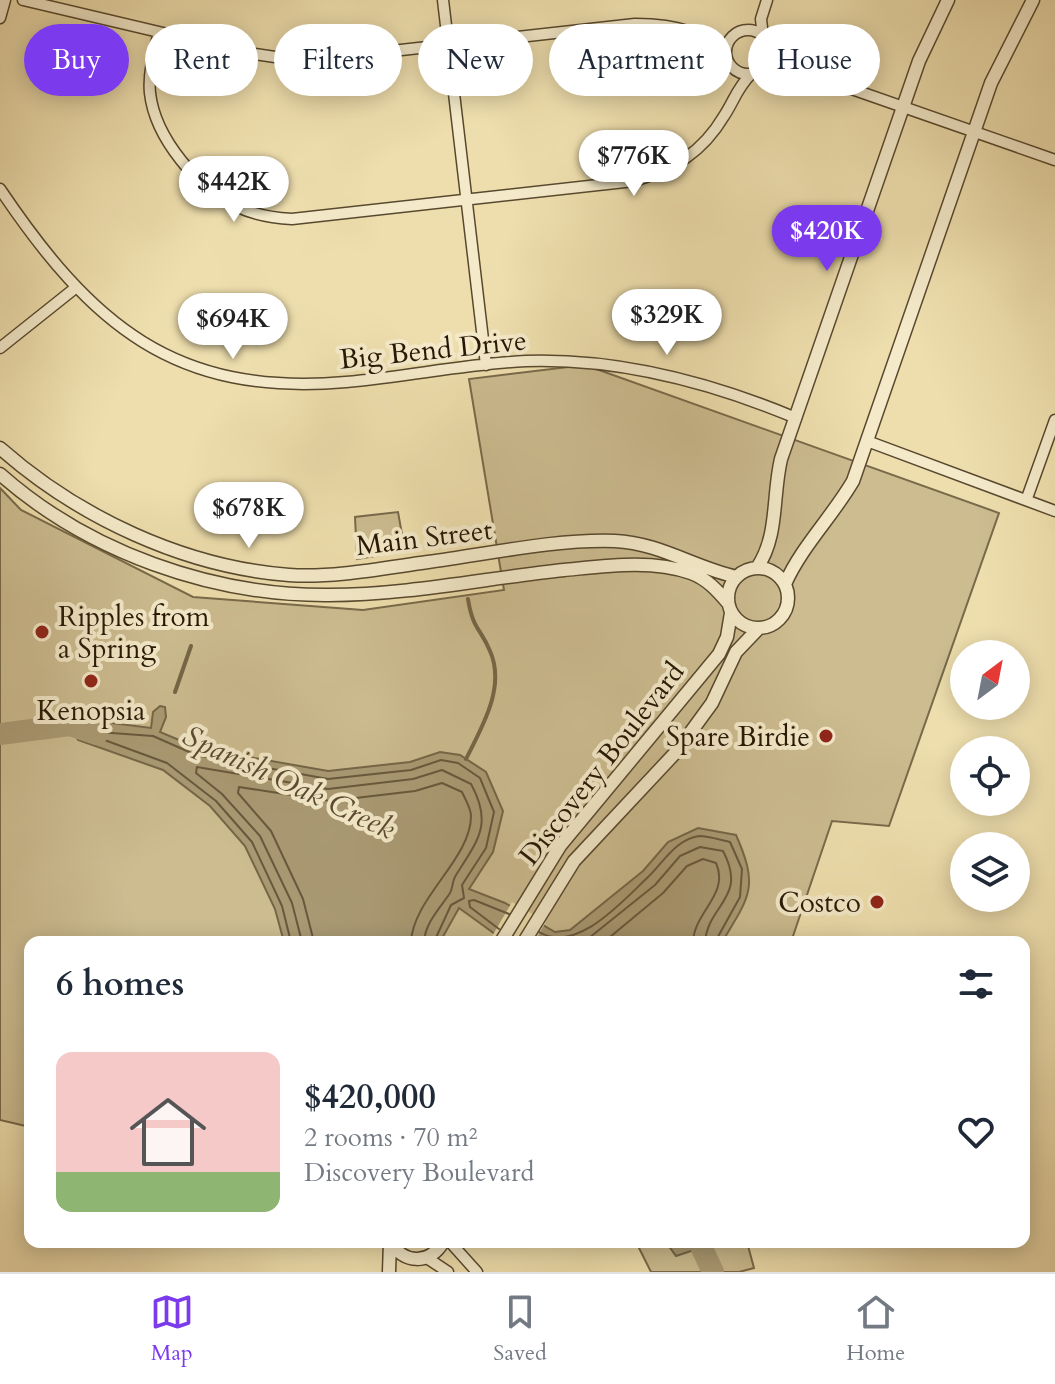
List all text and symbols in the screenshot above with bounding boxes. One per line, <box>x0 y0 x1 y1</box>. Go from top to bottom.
chip: Buy <box>24 24 129 96</box>
chip: Rent <box>145 24 258 96</box>
chip: Filters <box>274 24 402 96</box>
chip: New <box>418 24 533 96</box>
chip: Apartment <box>549 24 732 96</box>
chip: House <box>748 24 880 96</box>
pin: $776K <box>578 130 690 198</box>
text: $776K <box>597 138 671 173</box>
pin: $442K <box>178 156 290 224</box>
text: $442K <box>197 164 271 199</box>
pin: $420K <box>771 205 883 273</box>
text: $420K <box>790 213 864 248</box>
pin: $329K <box>611 289 723 357</box>
pin: $694K <box>177 293 289 361</box>
text: $329K <box>630 297 704 332</box>
text: $694K <box>196 301 270 336</box>
street label: Big Bend Drive <box>338 321 529 379</box>
pin: $678K <box>193 482 305 550</box>
text: $678K <box>212 490 286 525</box>
street label: Main Street <box>354 511 495 565</box>
place label: Ripples from a Spring <box>58 598 210 668</box>
marker: Ripples from a Spring <box>33 623 51 641</box>
north arrow <box>950 640 1030 720</box>
map controls <box>950 640 1030 912</box>
street label: Discovery Boulevard <box>510 654 693 873</box>
marker: Kenopsia <box>82 672 100 690</box>
place label: Kenopsia <box>37 692 145 730</box>
water label: Spanish Oak Creek <box>176 715 402 850</box>
place label: Spare Birdie <box>666 718 810 756</box>
marker: Spare Birdie <box>817 727 835 745</box>
button: locate <box>950 736 1030 816</box>
button: layers <box>950 832 1030 912</box>
place label: Costco <box>778 884 861 922</box>
marker: Costco <box>868 893 886 911</box>
text: 6 homes <box>56 961 184 1007</box>
icon: filters <box>954 962 998 1006</box>
text: $420,000 <box>304 1074 436 1120</box>
icon: home <box>120 1084 216 1180</box>
icon: heart <box>954 1110 998 1154</box>
text: 2 rooms · 70 m² <box>304 1120 477 1155</box>
text: Discovery Boulevard <box>304 1155 534 1190</box>
tab: Map <box>150 1290 194 1368</box>
tab: Saved <box>493 1290 547 1368</box>
tab: Home <box>846 1290 905 1368</box>

